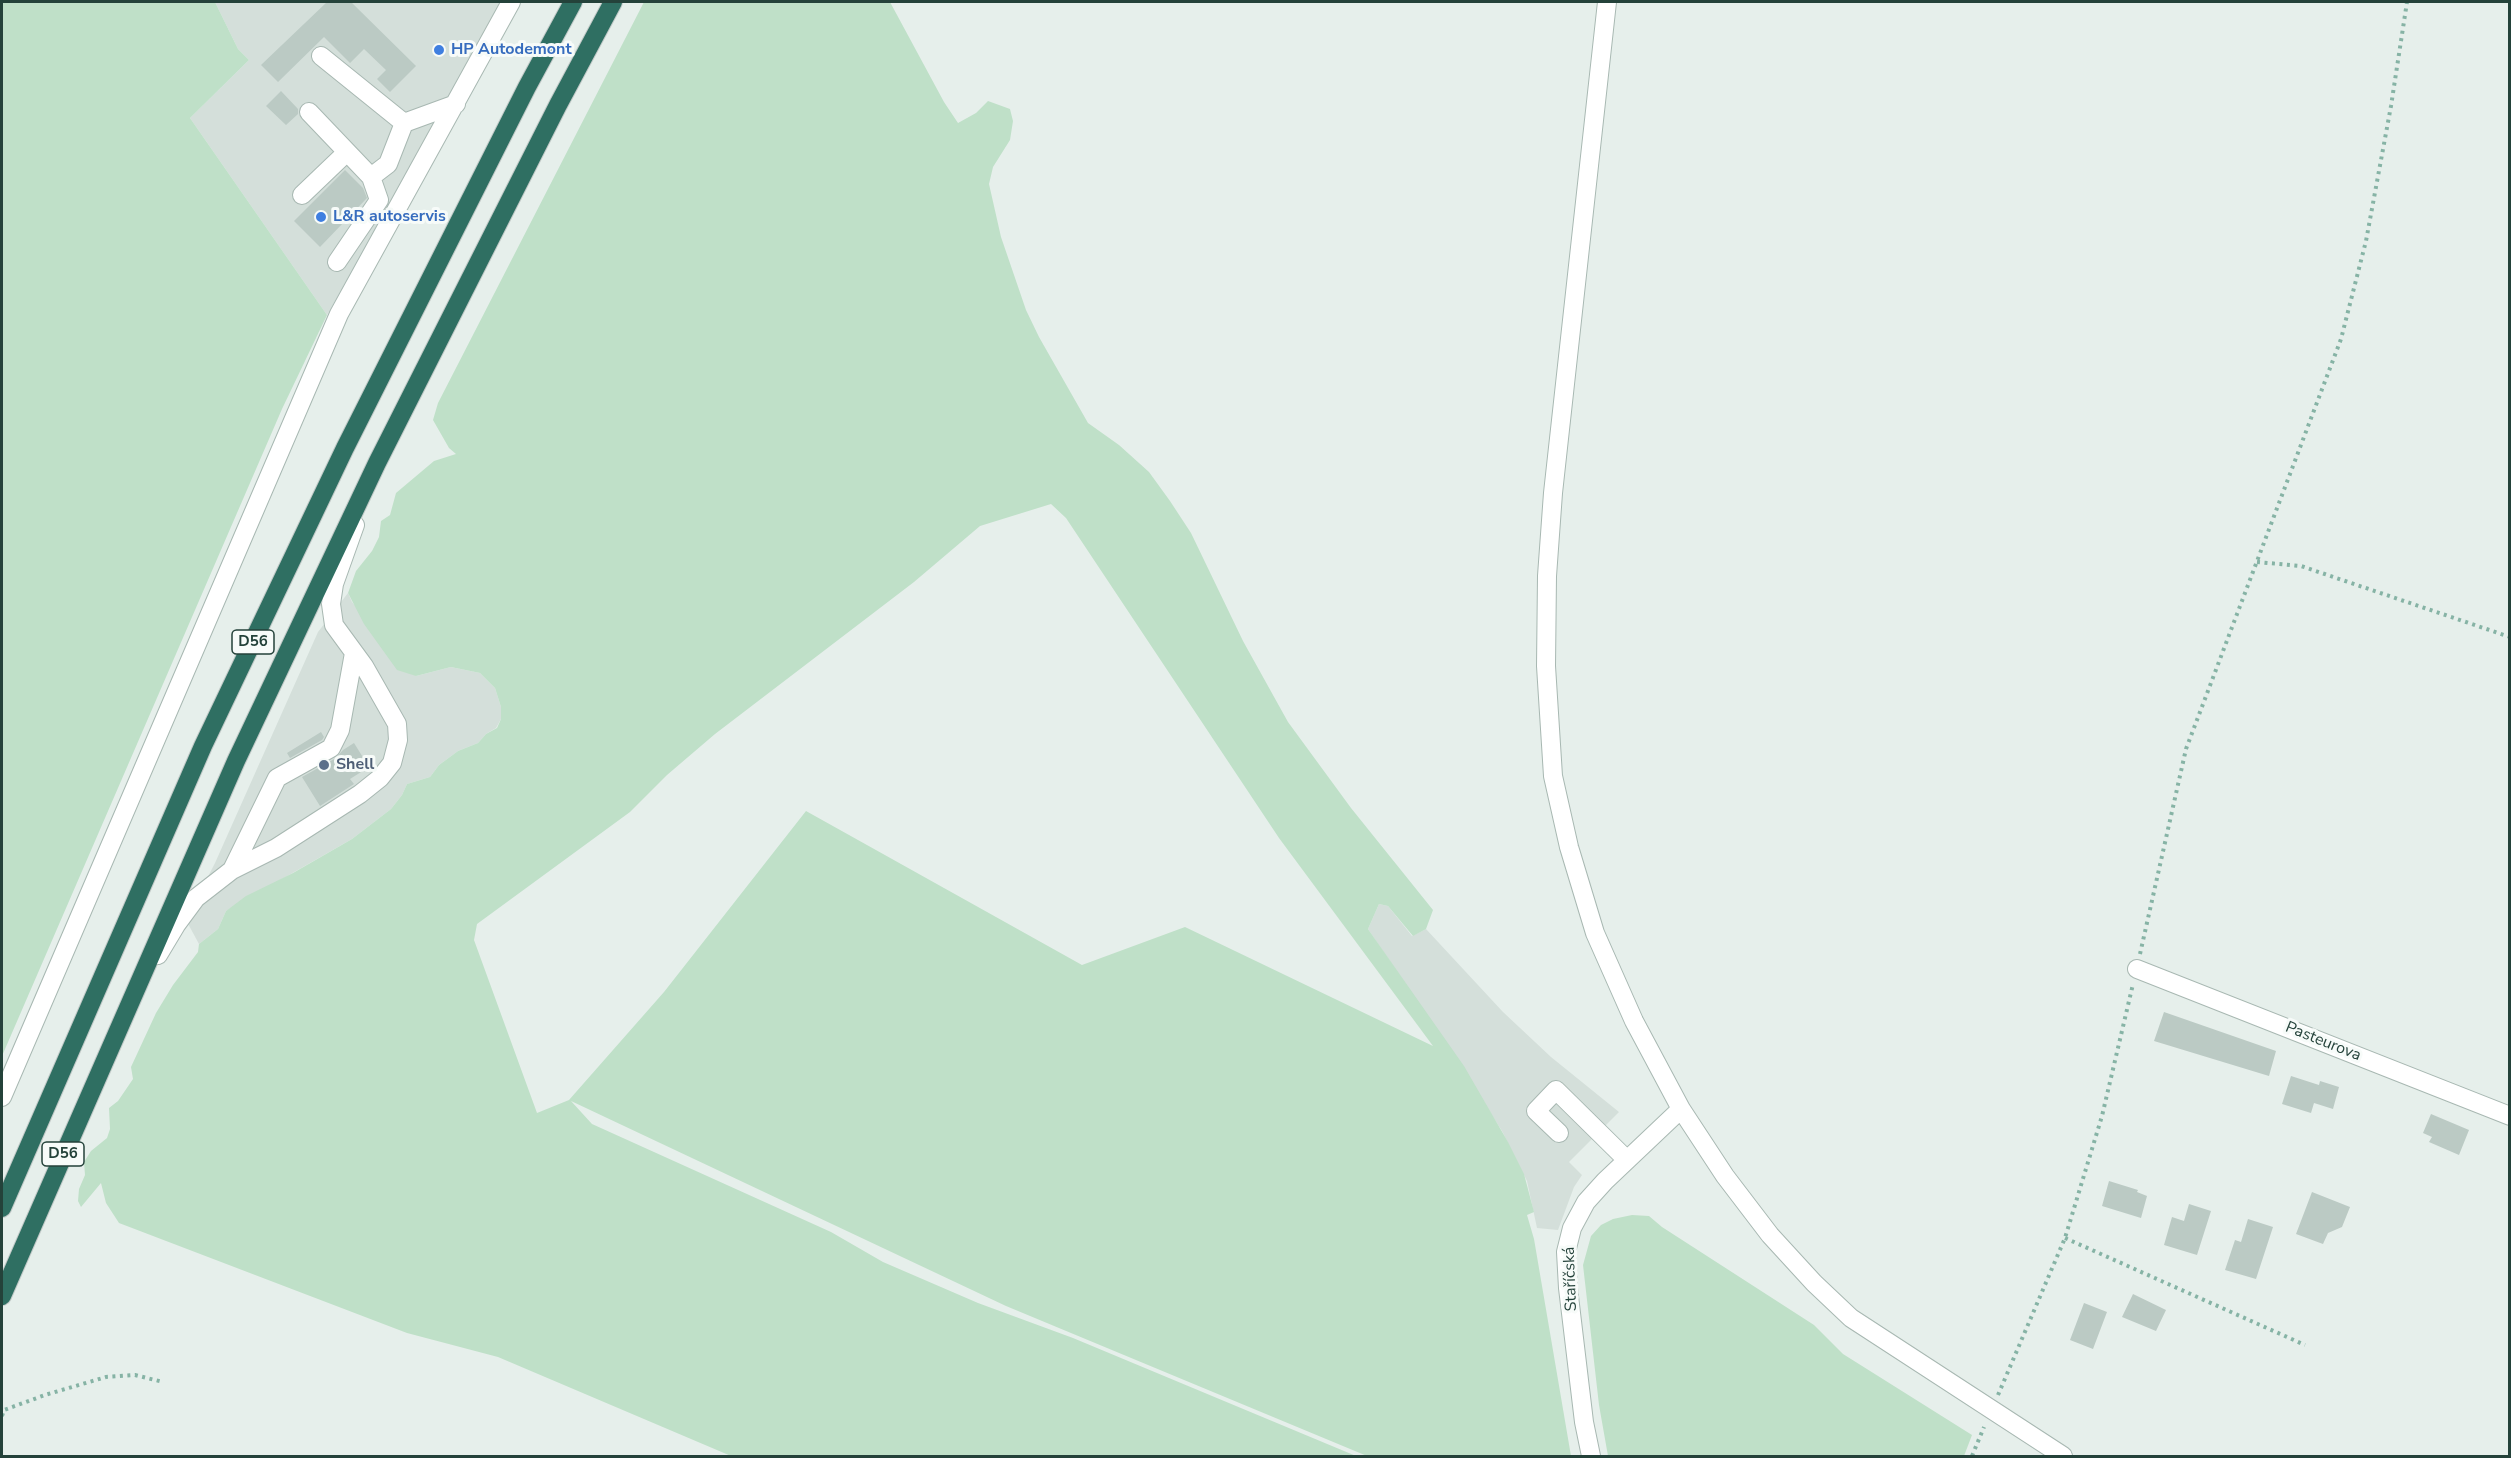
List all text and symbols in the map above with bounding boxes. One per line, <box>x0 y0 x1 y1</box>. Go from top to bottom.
place label: HP Autodemont <box>451 40 572 60</box>
marker: HP Autodemont <box>432 43 446 57</box>
place label: L&R autoservis <box>333 207 446 227</box>
marker: L&R autoservis <box>314 210 328 224</box>
road number: D56 <box>232 630 274 654</box>
place label: Shell <box>336 755 374 775</box>
marker: Shell <box>317 758 331 772</box>
street label: Pasteurova <box>2282 1018 2364 1066</box>
road number: D56 <box>42 1142 84 1166</box>
street label: Staříčská <box>1560 1246 1582 1312</box>

